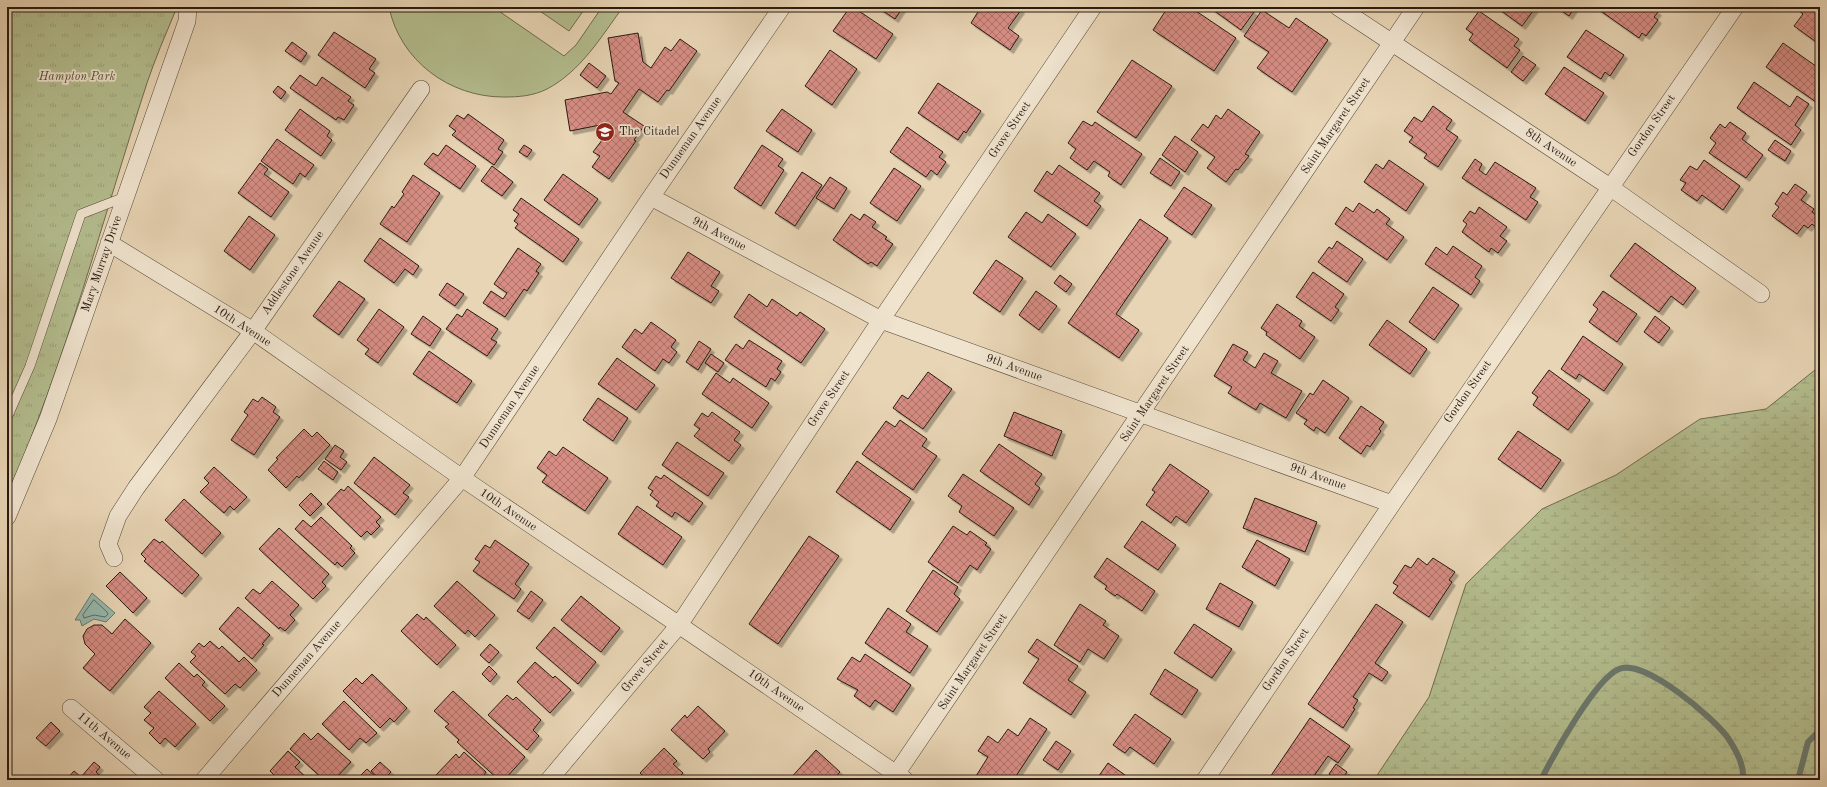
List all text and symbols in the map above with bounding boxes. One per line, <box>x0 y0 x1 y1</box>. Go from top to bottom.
park label: Hampton Park <box>38 71 115 83</box>
street label: Saint Margaret Street <box>1299 75 1373 177</box>
street label: Gordon Street <box>1626 93 1678 159</box>
street label: Dunneman Avenue <box>658 94 724 181</box>
street label: Grove Street <box>987 100 1033 160</box>
school or university icon: The Citadel <box>594 121 616 143</box>
place label: The Citadel <box>619 126 679 138</box>
street label: 8th Avenue <box>1523 126 1579 170</box>
street label: Mary Murray Drive <box>80 214 124 314</box>
street label: 9th Avenue <box>690 215 748 253</box>
street label: Addlestone Avenue <box>260 229 327 317</box>
street label: 10th Avenue <box>211 303 273 349</box>
street label: Saint Margaret Street <box>1118 343 1192 445</box>
street label: 9th Avenue <box>984 352 1044 384</box>
street label: Gordon Street <box>1442 359 1494 425</box>
street label: Dunneman Avenue <box>478 363 543 451</box>
street label: Grove Street <box>806 369 852 429</box>
street label: 9th Avenue <box>1288 461 1348 493</box>
street label: 10th Avenue <box>477 487 539 534</box>
street label: Saint Margaret Street <box>936 611 1010 713</box>
street label: Dunneman Avenue <box>270 618 344 700</box>
street label: Gordon Street <box>1261 626 1311 694</box>
street label: Grove Street <box>619 637 671 695</box>
street label: 10th Avenue <box>745 667 807 715</box>
street label: 11th Avenue <box>75 710 134 762</box>

